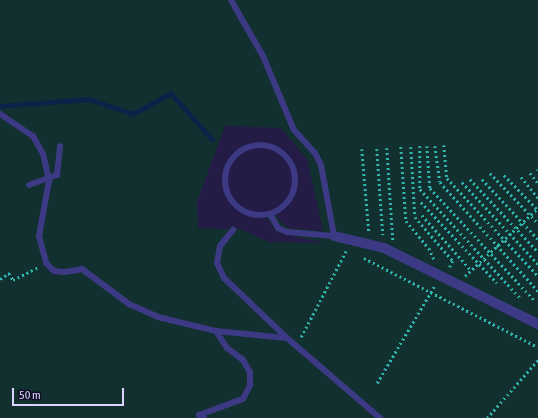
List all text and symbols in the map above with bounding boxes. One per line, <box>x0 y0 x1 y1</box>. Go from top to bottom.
scale bar <box>14 380 126 406</box>
text: 50 m <box>19 388 41 402</box>

